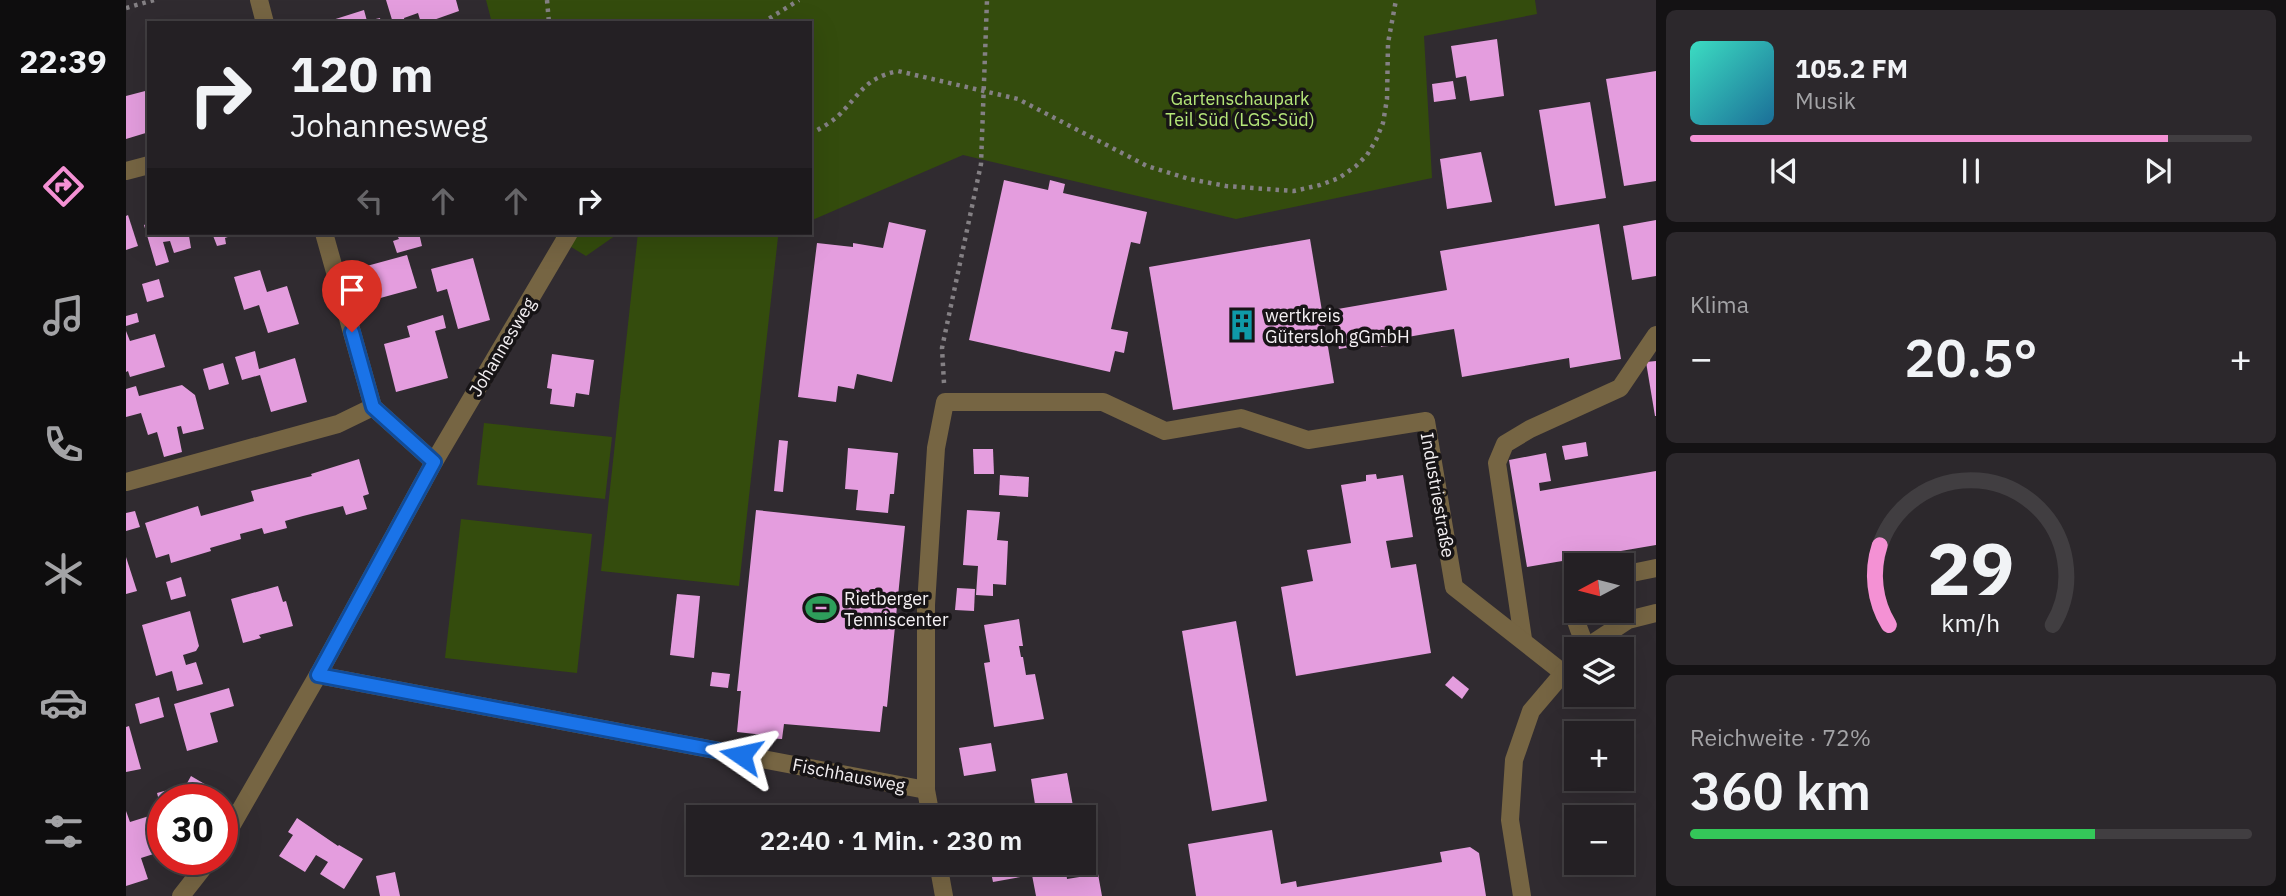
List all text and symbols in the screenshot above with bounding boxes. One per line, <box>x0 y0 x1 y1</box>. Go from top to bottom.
text: 22:39 <box>19 40 107 82</box>
text: 120 m <box>290 42 434 105</box>
icon: right <box>175 49 266 140</box>
text: 105.2 FM <box>1795 51 1908 85</box>
text: Musik <box>1795 85 1856 115</box>
park label: Gartenschaupark Teil Süd (LGS-Süd) <box>1165 87 1315 131</box>
text: Johannesweg <box>290 104 488 146</box>
icon: previous <box>1765 152 1803 190</box>
icon: pause <box>1952 152 1990 190</box>
icon: next <box>2139 152 2177 190</box>
icon: directions <box>39 162 88 211</box>
icon: left <box>351 182 389 220</box>
icon: ahead <box>424 182 462 220</box>
icon: ahead <box>497 182 535 220</box>
icon: right <box>570 182 608 220</box>
pin <box>322 260 382 332</box>
icon: arrive <box>333 271 371 309</box>
text: Klima <box>1690 289 1749 319</box>
icon: music <box>39 291 88 340</box>
street label: Johannesweg <box>464 293 541 401</box>
place label: wertkreis Gütersloh gGmbH <box>1265 304 1410 348</box>
building icon: wertkreis Gütersloh gGmbH <box>1225 308 1259 342</box>
text: 20.5° <box>1904 324 2038 391</box>
text: − <box>1690 333 1713 382</box>
text: + <box>2229 333 2252 382</box>
icon: phone <box>39 420 88 469</box>
street label: Industriestraße <box>1416 431 1460 559</box>
text: 29 <box>1927 520 2015 615</box>
icon: climate <box>39 549 88 598</box>
north arrow <box>1564 553 1634 623</box>
map controls <box>1564 553 1634 875</box>
place label: Rietberger Tenniscenter <box>844 587 949 631</box>
sports icon: Rietberger Tenniscenter <box>804 591 838 625</box>
text: km/h <box>1942 606 2000 639</box>
button: layers <box>1564 637 1634 707</box>
icon: car <box>39 678 88 727</box>
position arrow <box>704 718 778 792</box>
button: + <box>1564 721 1634 791</box>
text: Reichweite · 72% <box>1690 722 1871 752</box>
street label: Fischhausweg <box>791 753 908 797</box>
text: 360 km <box>1690 757 1871 824</box>
speed limit sign: 30 <box>147 784 238 875</box>
button: − <box>1564 805 1634 875</box>
icon: filters <box>39 807 88 856</box>
text: 22:40 · 1 Min. · 230 m <box>760 823 1022 857</box>

